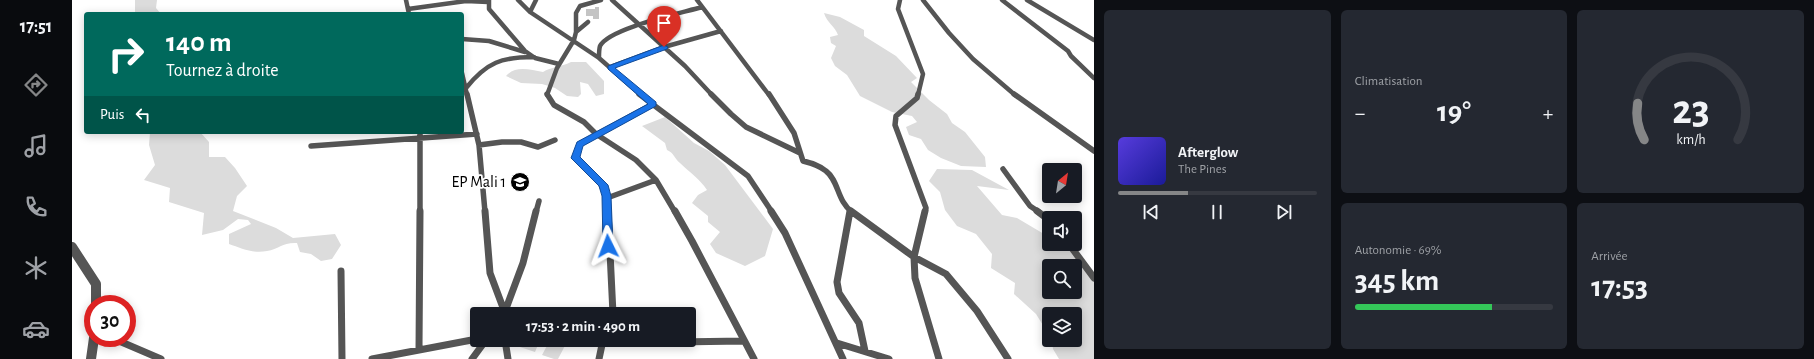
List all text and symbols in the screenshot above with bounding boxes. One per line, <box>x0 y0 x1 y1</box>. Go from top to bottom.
pin <box>647 6 681 47</box>
icon: arrive <box>653 12 675 34</box>
text: 17:51 <box>20 18 52 36</box>
icon: right <box>100 28 152 80</box>
text: 140 m <box>166 29 232 57</box>
text: Tournez à droite <box>166 62 279 80</box>
icon: directions <box>22 71 50 99</box>
text: Climatisation <box>1355 75 1423 88</box>
text: 23 <box>1672 89 1709 130</box>
text: 19° <box>1437 97 1471 127</box>
text: − <box>1355 102 1365 124</box>
text: + <box>1543 102 1553 124</box>
icon: left <box>132 104 154 126</box>
text: Puis <box>100 107 124 122</box>
icon: music <box>22 132 50 160</box>
text: km/h <box>1676 132 1705 146</box>
text: Afterglow <box>1178 145 1238 160</box>
north arrow <box>1042 163 1082 203</box>
map controls <box>1042 163 1082 347</box>
text: The Pines <box>1178 163 1227 176</box>
school or university icon: EP Mali 1 <box>509 171 531 193</box>
place label: EP Mali 1 <box>452 174 506 190</box>
icon: phone <box>22 193 50 221</box>
icon: previous <box>1140 201 1162 223</box>
icon: pause <box>1206 201 1228 223</box>
icon: next <box>1273 201 1295 223</box>
button: sound <box>1042 211 1082 251</box>
position arrow <box>587 225 629 267</box>
text: Autonomie · 69% <box>1355 244 1441 257</box>
text: Arrivée <box>1591 250 1628 263</box>
icon: climate <box>22 254 50 282</box>
button: search <box>1042 259 1082 299</box>
text: 345 km <box>1355 266 1439 296</box>
text: 17:53 <box>1591 272 1648 302</box>
speed limit sign: 30 <box>84 295 136 347</box>
button: layers <box>1042 307 1082 347</box>
icon: car <box>22 315 50 343</box>
text: 17:53 · 2 min · 490 m <box>526 319 640 334</box>

